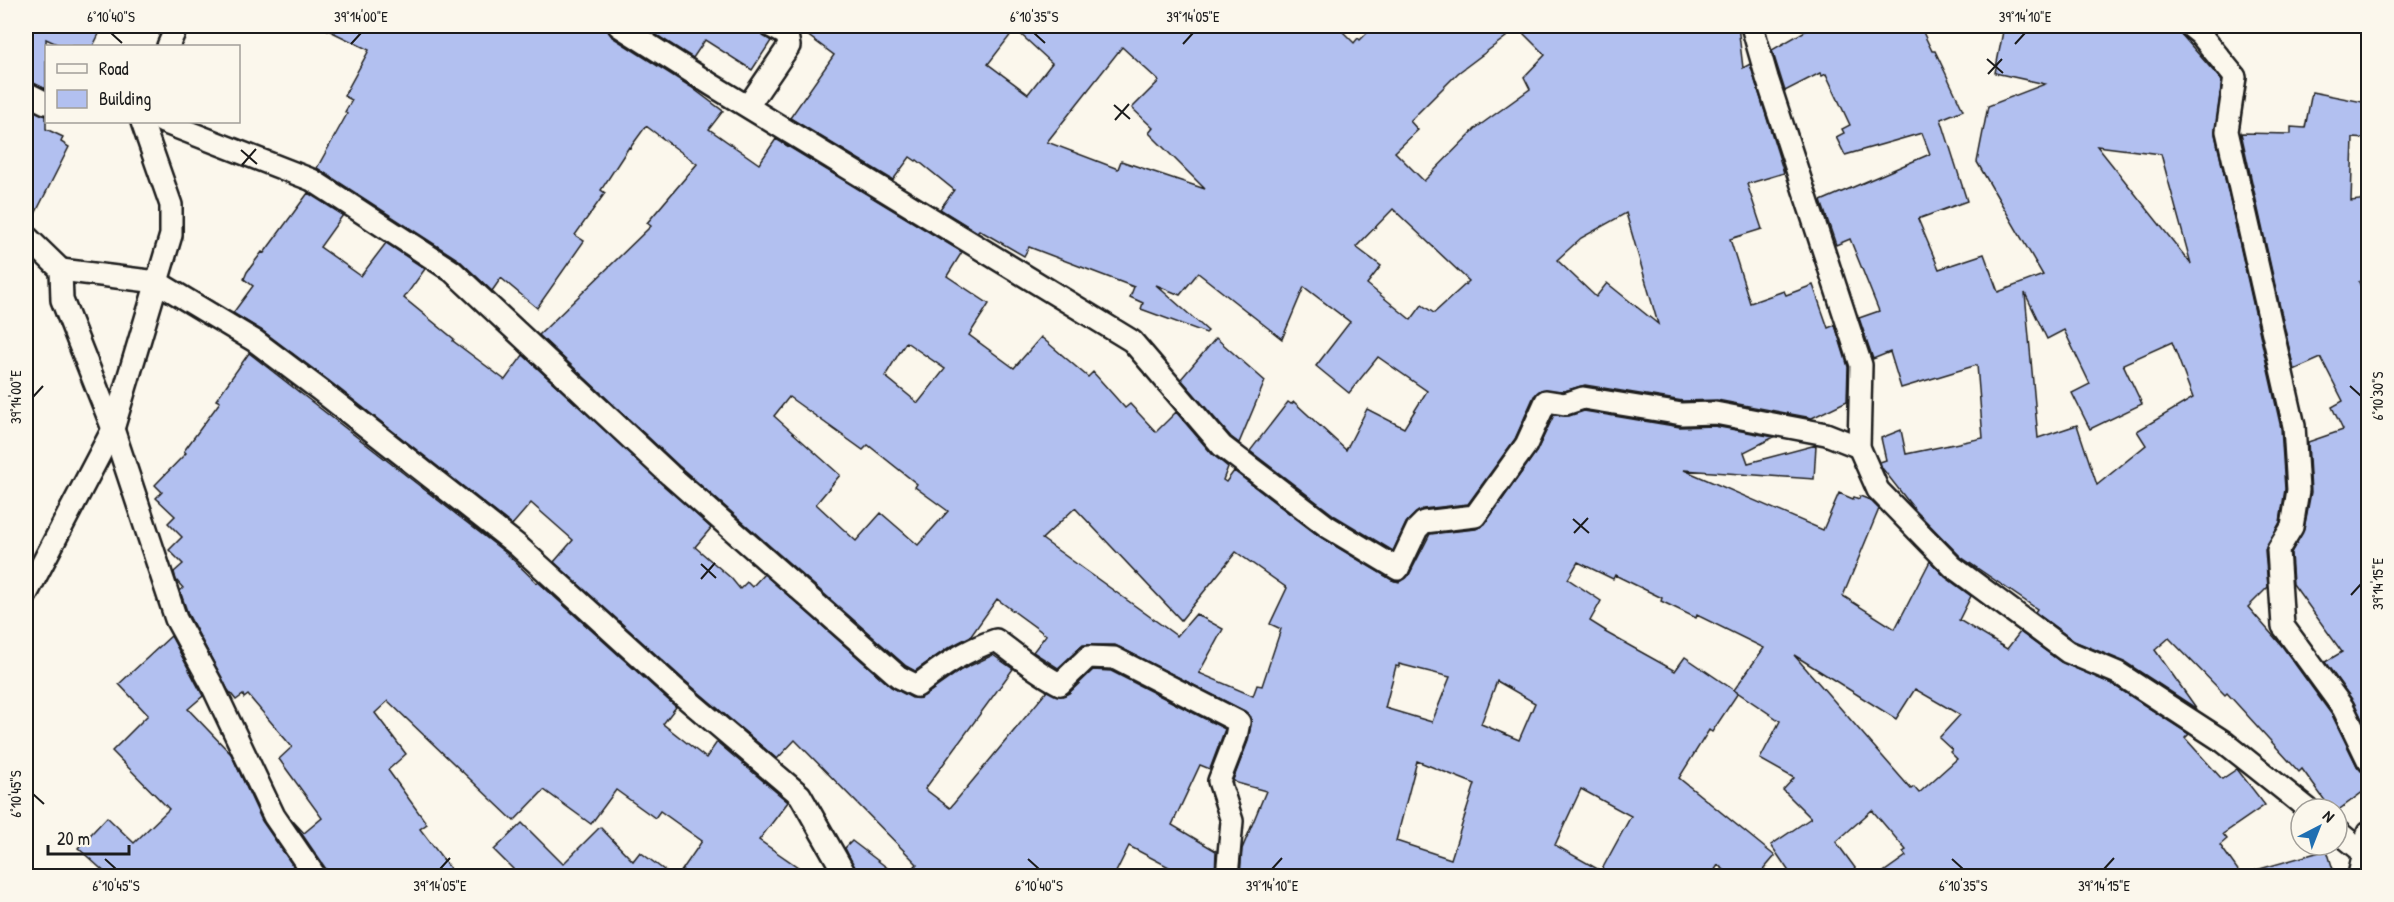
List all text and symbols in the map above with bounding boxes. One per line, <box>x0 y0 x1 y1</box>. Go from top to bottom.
text: 6°10'40"S <box>87 6 135 27</box>
text: 39°14'00"E <box>334 6 388 27</box>
text: 6°10'35"S <box>1010 6 1058 27</box>
text: 39°14'05"E <box>1166 6 1220 27</box>
text: 39°14'10"E <box>1999 6 2052 27</box>
legend <box>45 45 240 123</box>
text: Road <box>99 56 129 81</box>
text: Building <box>99 86 151 111</box>
text: 39°14'00"E <box>5 370 26 424</box>
text: 6°10'30"S <box>2367 371 2388 420</box>
text: 39°14'15"E <box>2367 558 2388 610</box>
text: 6°10'45"S <box>5 770 26 818</box>
north arrow <box>2289 797 2349 857</box>
text: N <box>2319 805 2340 827</box>
scale bar <box>48 818 129 856</box>
text: 20 m <box>57 826 90 851</box>
text: 6°10'45"S <box>92 875 140 896</box>
text: 39°14'05"E <box>413 875 467 896</box>
text: 6°10'40"S <box>1015 875 1063 896</box>
text: 39°14'10"E <box>1246 875 1299 896</box>
text: 6°10'35"S <box>1939 875 1987 896</box>
text: 39°14'15"E <box>2078 875 2130 896</box>

